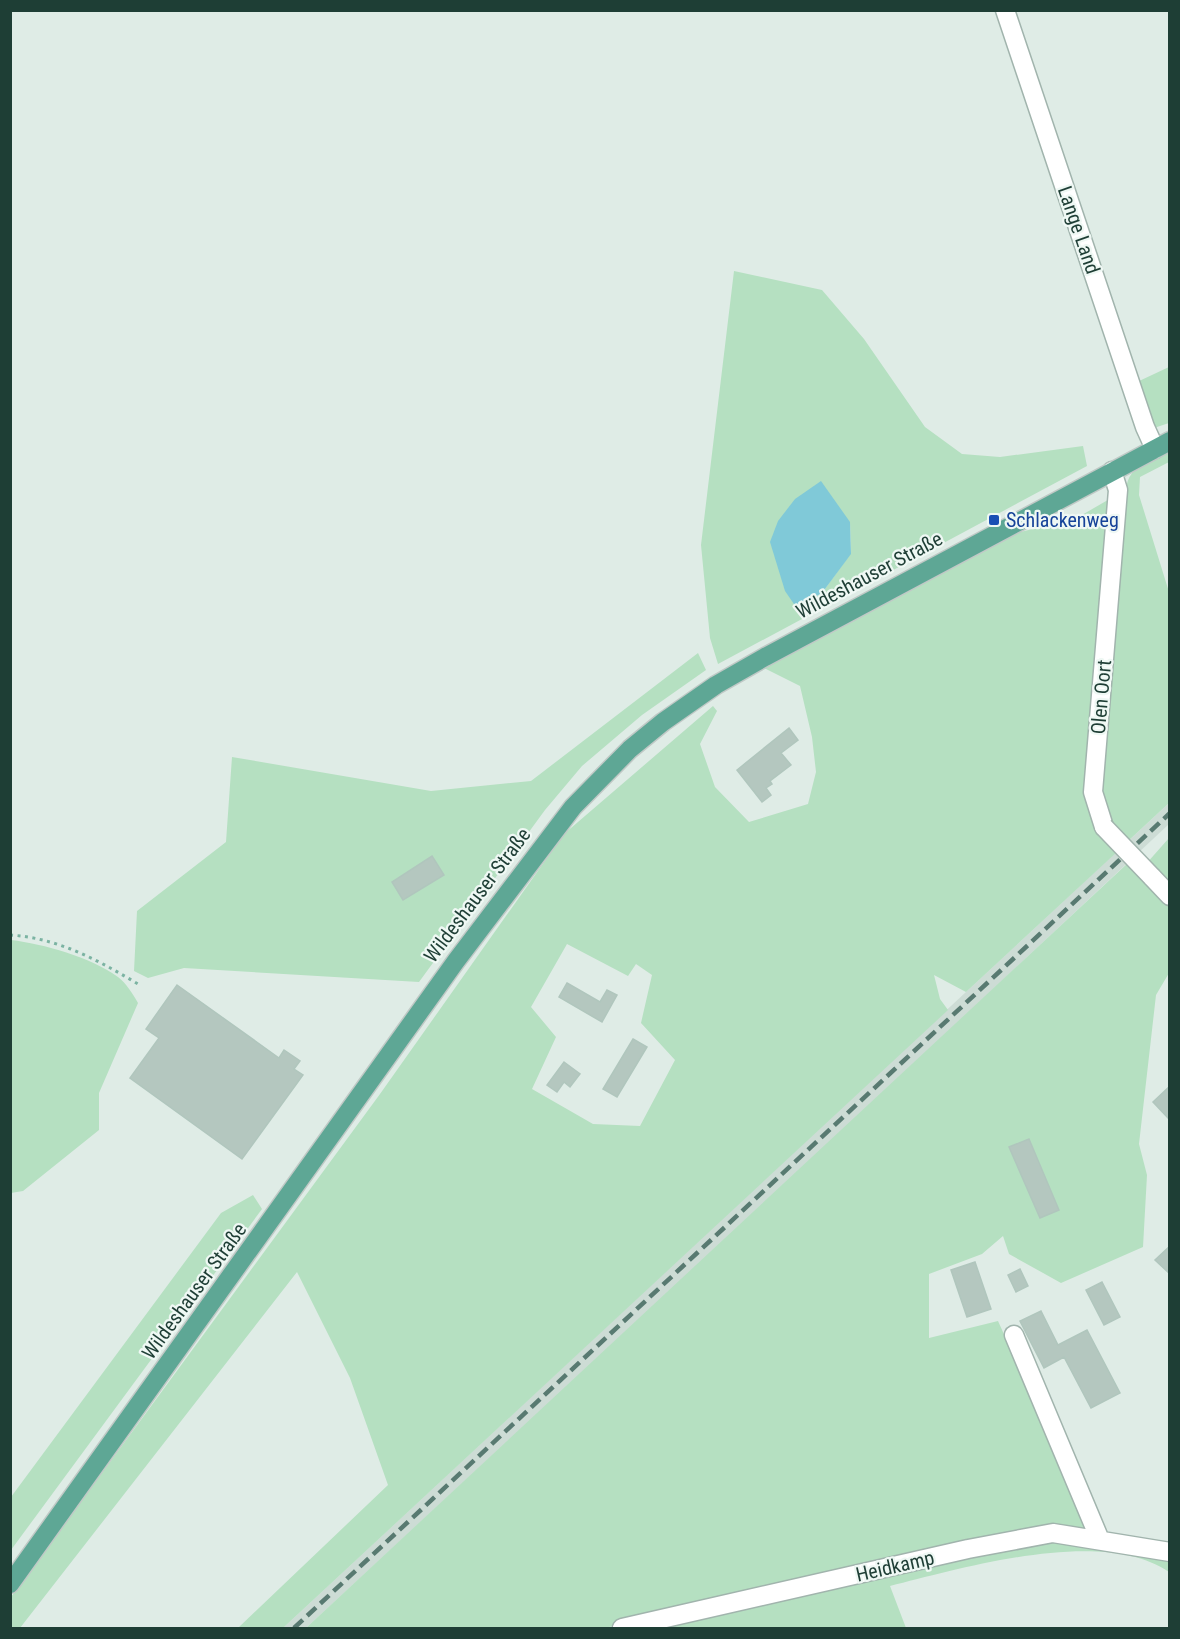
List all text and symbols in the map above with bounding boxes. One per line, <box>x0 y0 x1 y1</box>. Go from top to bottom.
street label: Lange Land <box>1053 183 1105 277</box>
place label: Schlackenweg <box>1006 508 1119 532</box>
marker: Schlackenweg <box>987 513 1001 527</box>
street label: Wildeshauser Straße <box>792 526 946 624</box>
street label: Olen Oort <box>1086 659 1116 735</box>
street label: Wildeshauser Straße <box>419 823 535 967</box>
street label: Wildeshauser Straße <box>137 1218 251 1364</box>
street label: Heidkamp <box>853 1545 937 1587</box>

